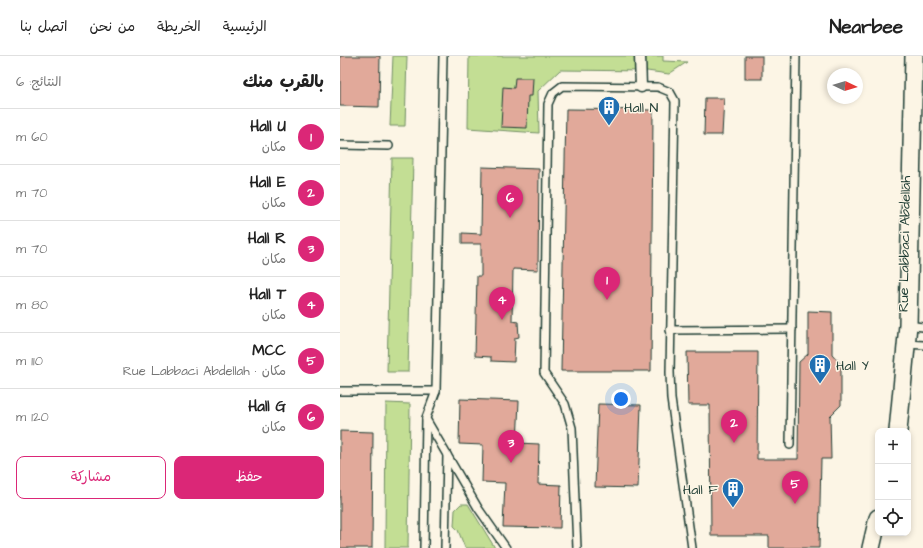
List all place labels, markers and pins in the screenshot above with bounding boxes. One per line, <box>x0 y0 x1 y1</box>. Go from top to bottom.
building icon: Hall N <box>596 94 622 127</box>
place label: Hall N <box>624 98 659 118</box>
pin: 6 <box>497 185 523 218</box>
pin: 1 <box>594 267 620 300</box>
pin: 4 <box>489 287 515 320</box>
building icon: Hall Y <box>807 352 833 385</box>
place label: Hall Y <box>836 356 870 376</box>
pin: 2 <box>721 410 747 443</box>
pin: 3 <box>498 430 524 463</box>
pin: 5 <box>782 471 808 504</box>
building icon: Hall F <box>720 476 746 509</box>
place label: Hall F <box>683 480 718 500</box>

